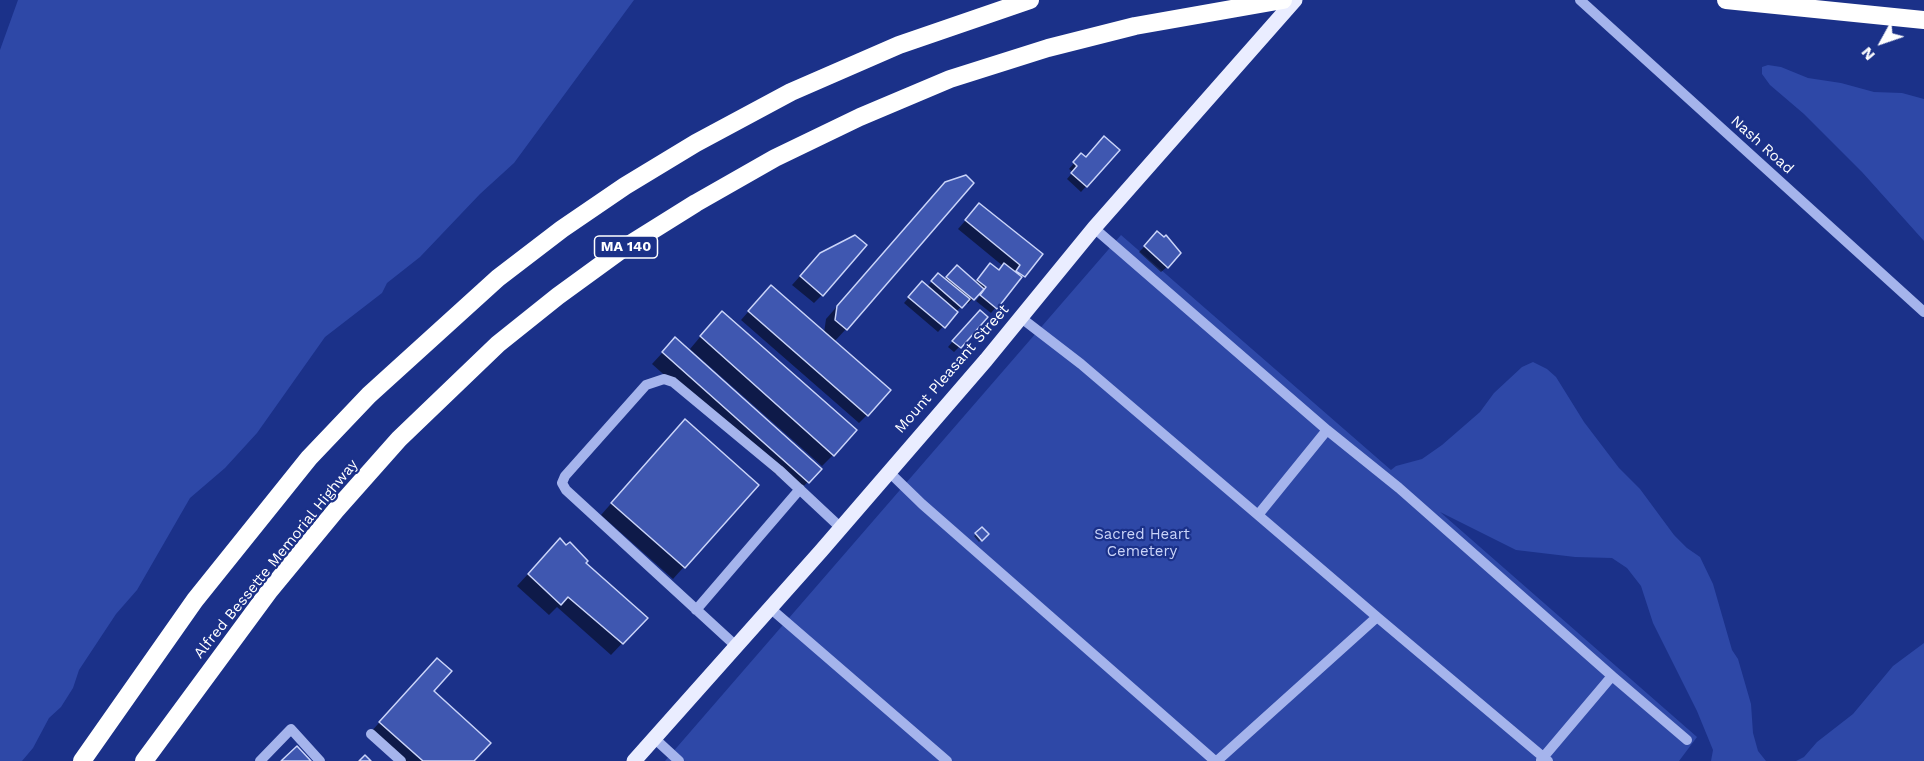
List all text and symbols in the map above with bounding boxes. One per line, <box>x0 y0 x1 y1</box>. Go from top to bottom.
north arrow <box>1852 12 1912 72</box>
text: N <box>1857 43 1879 65</box>
street label: Nash Road <box>1727 112 1797 178</box>
road number: MA 140 <box>594 236 658 258</box>
street label: Mount Pleasant Street <box>891 301 1013 437</box>
street label: Alfred Bessette Memorial Highway <box>190 456 362 662</box>
park label: Sacred Heart Cemetery <box>1094 526 1190 561</box>

